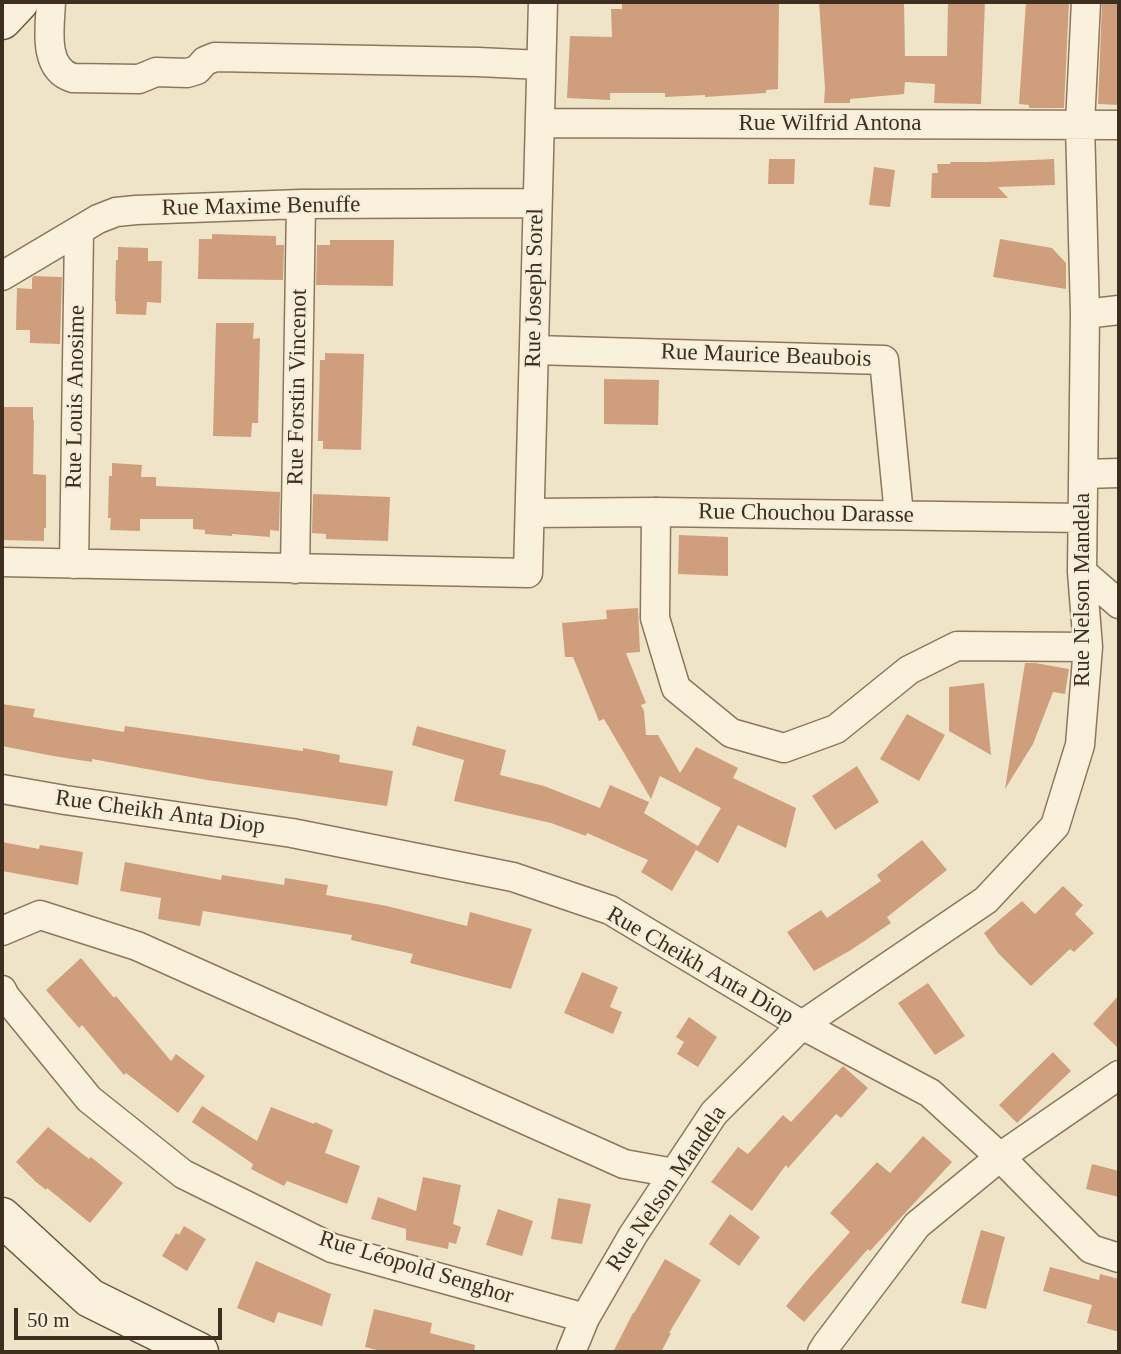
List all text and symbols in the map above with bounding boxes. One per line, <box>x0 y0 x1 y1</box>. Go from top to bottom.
street label: Rue Wilfrid Antona <box>738 110 922 138</box>
street label: Rue Maxime Benuffe <box>161 191 361 223</box>
street label: Rue Joseph Sorel <box>520 208 550 368</box>
street label: Rue Forstin Vincenot <box>282 288 314 486</box>
street label: Rue Louis Anosime <box>61 305 91 489</box>
street label: Rue Maurice Beaubois <box>660 339 872 373</box>
street label: Rue Nelson Mandela <box>1069 493 1097 687</box>
street label: Rue Chouchou Darasse <box>698 498 914 530</box>
street label: Rue Cheikh Anta Diop <box>53 785 267 841</box>
street label: Rue Cheikh Anta Diop <box>602 901 798 1031</box>
street label: Rue Nelson Mandela <box>601 1101 733 1277</box>
street label: Rue Léopold Senghor <box>315 1225 517 1311</box>
scale bar <box>18 1294 226 1338</box>
text: 50 m <box>27 1308 70 1332</box>

